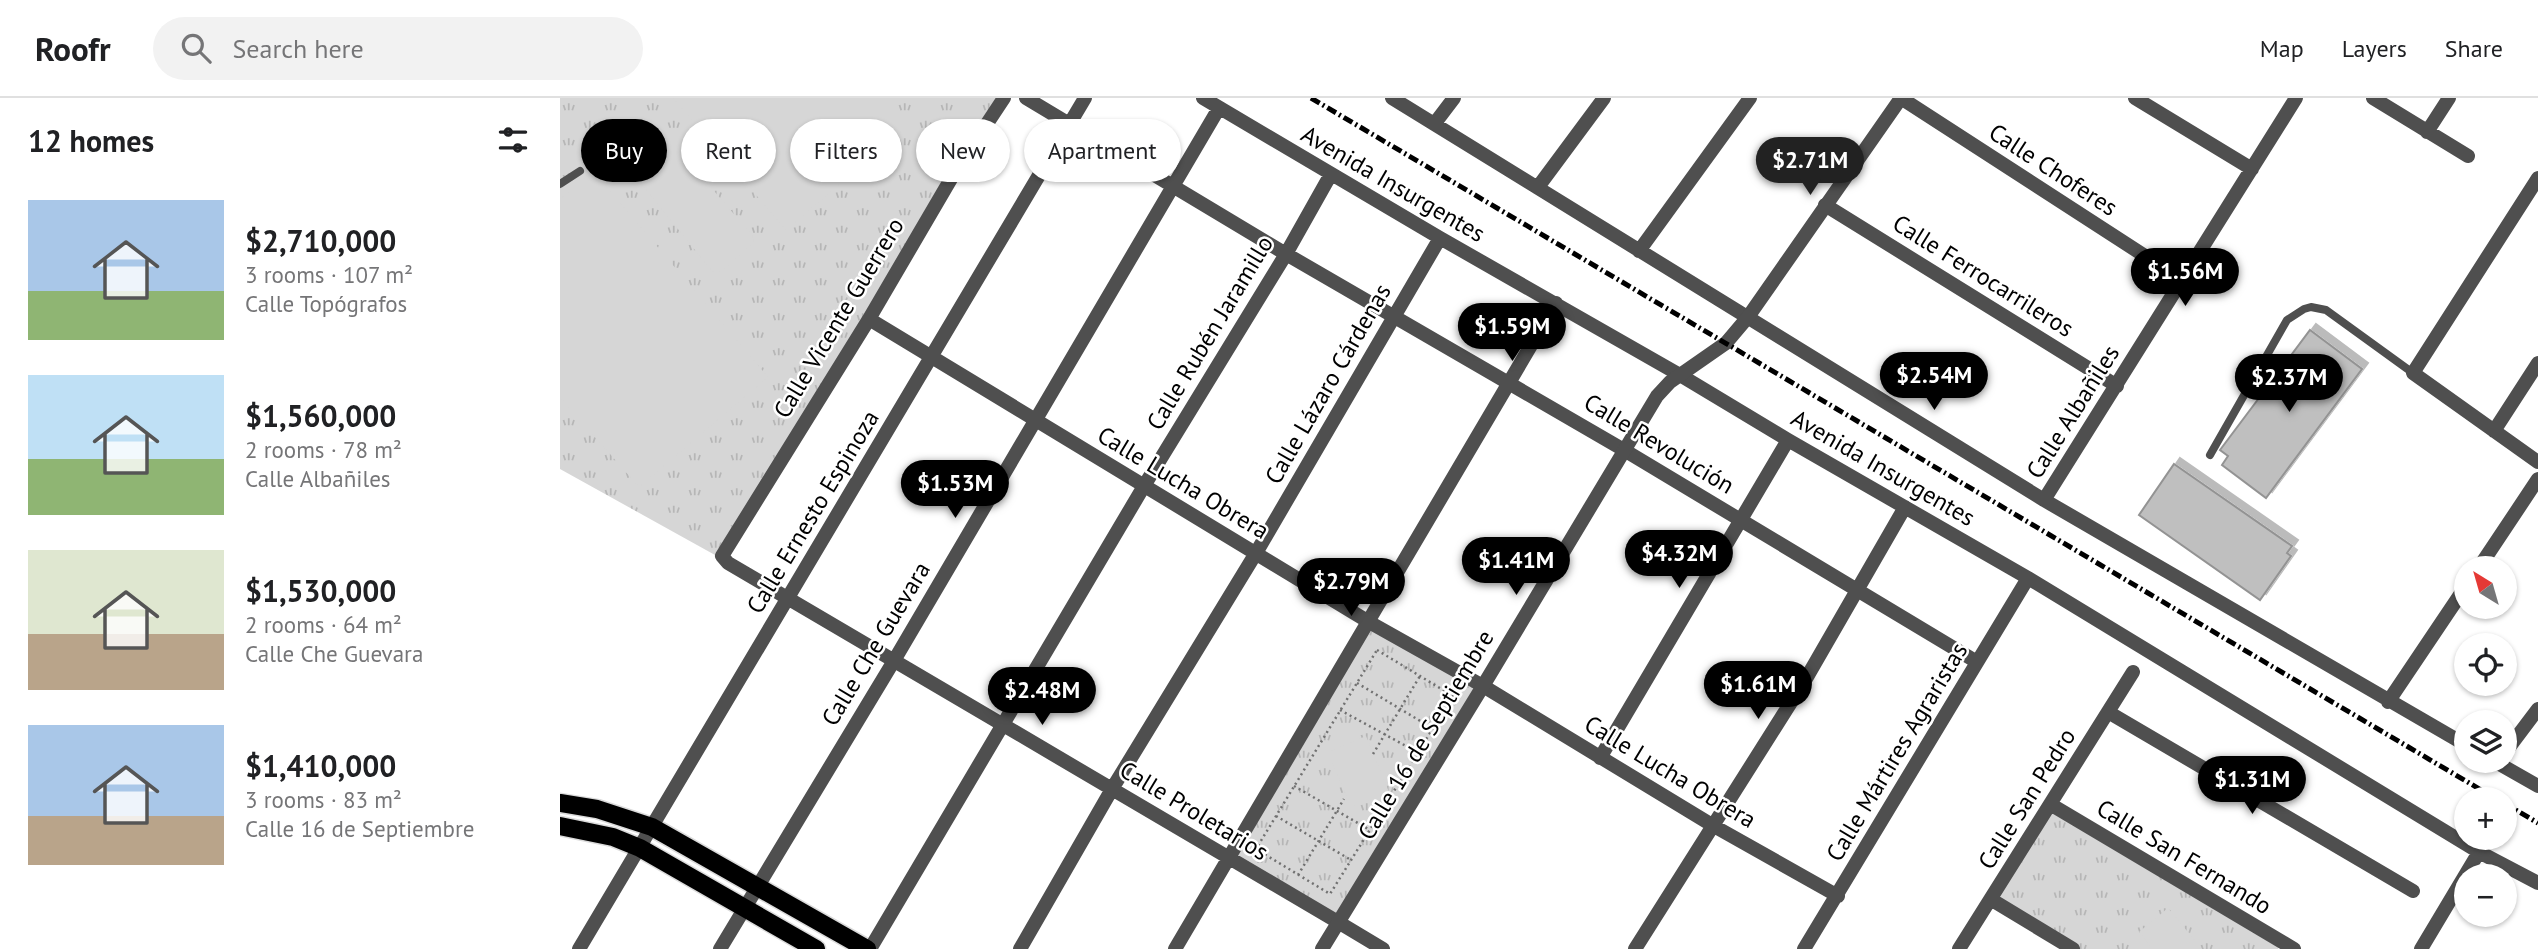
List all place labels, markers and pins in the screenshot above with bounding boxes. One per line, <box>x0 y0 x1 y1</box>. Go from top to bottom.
pin: $2.71M <box>1753 138 1867 197</box>
pin: $1.56M <box>2128 248 2242 308</box>
pin: $1.59M <box>1455 303 1569 363</box>
pin: $2.54M <box>1877 352 1991 412</box>
pin: $2.37M <box>2232 354 2346 414</box>
pin: $1.53M <box>898 460 1012 520</box>
pin: $4.32M <box>1622 531 1736 590</box>
pin: $1.41M <box>1459 538 1573 597</box>
pin: $2.79M <box>1294 559 1408 618</box>
pin: $1.61M <box>1701 662 1815 721</box>
pin: $2.48M <box>985 668 1099 727</box>
pin: $1.31M <box>2195 756 2309 816</box>

